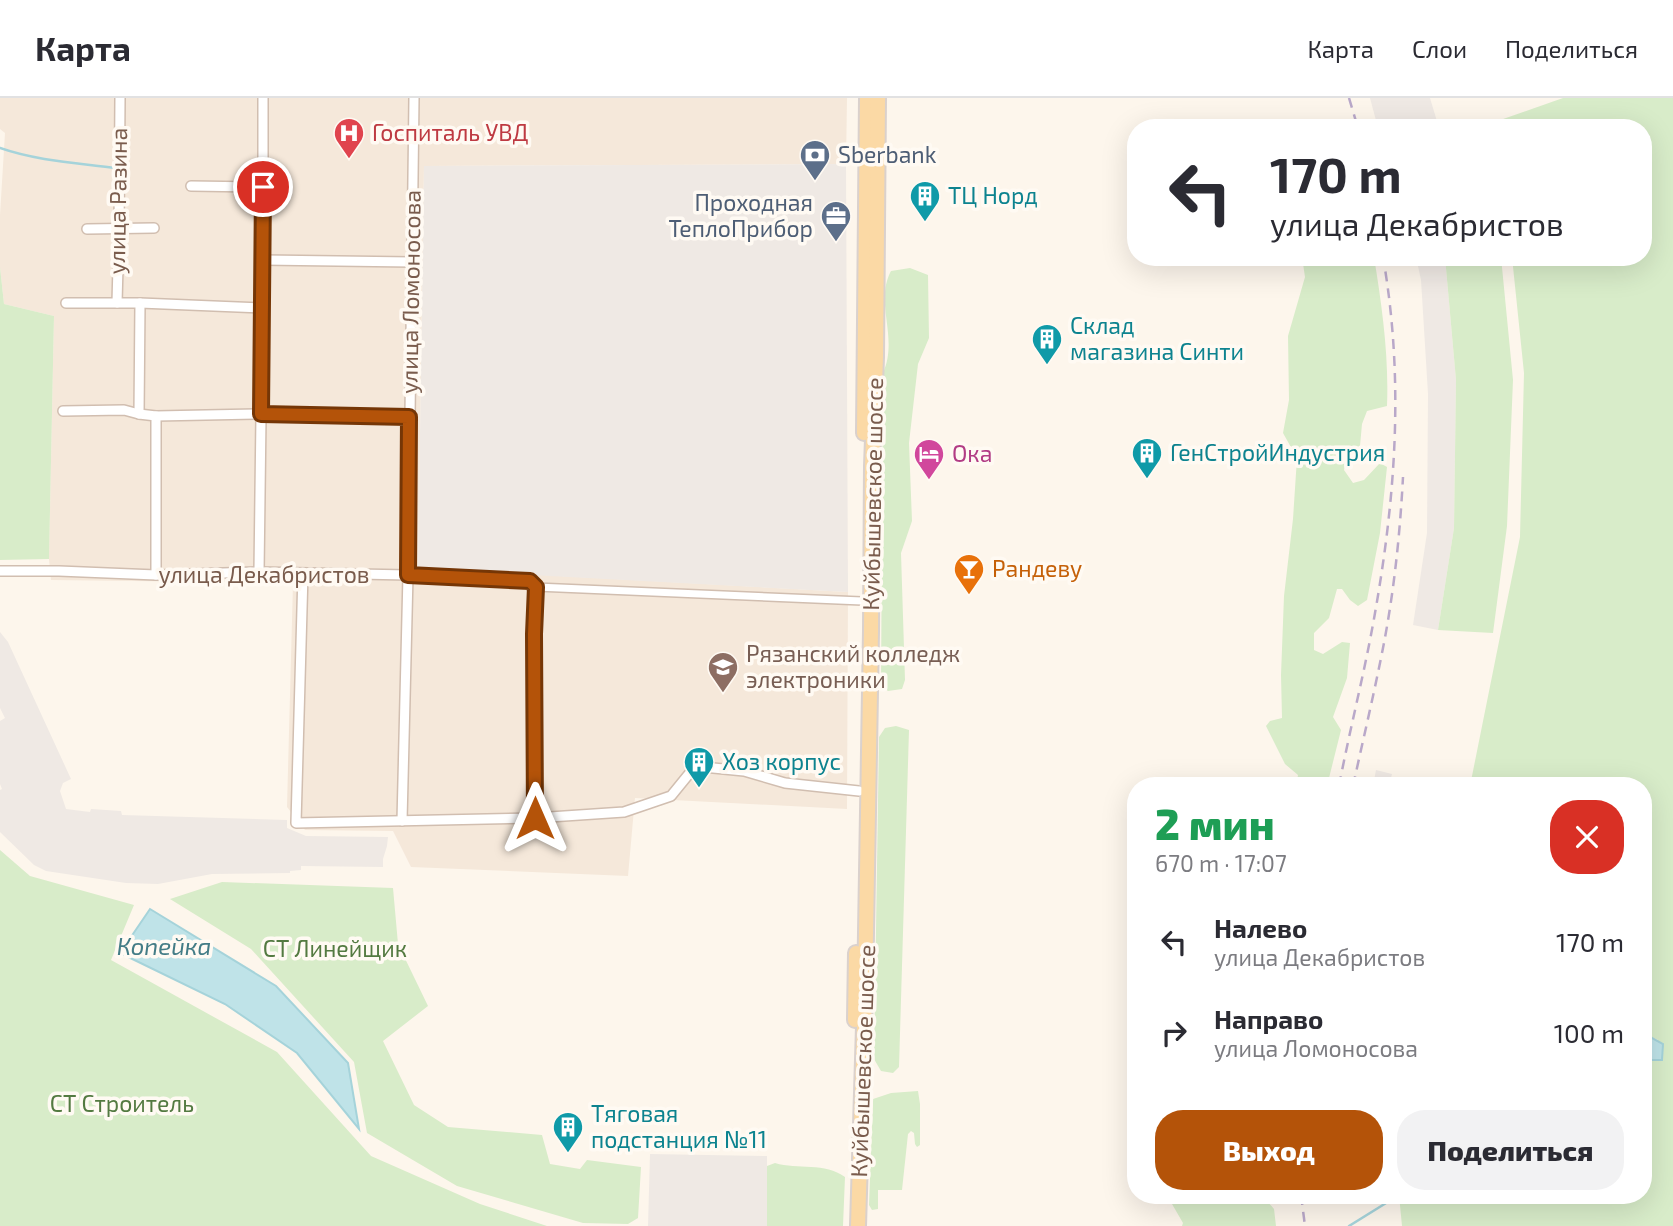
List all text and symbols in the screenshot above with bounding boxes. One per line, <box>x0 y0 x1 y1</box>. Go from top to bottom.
text: Карта <box>35 28 131 68</box>
text: Карта <box>1307 34 1374 63</box>
text: Слои <box>1412 34 1467 63</box>
text: Поделиться <box>1505 34 1638 63</box>
hospital icon: Госпиталь УВД <box>332 116 366 160</box>
place label: Госпиталь УВД <box>372 118 529 146</box>
street label: улица Разина <box>102 127 133 275</box>
bank icon: Sberbank <box>798 138 832 182</box>
place label: Sberbank <box>838 140 937 168</box>
text: 170 m <box>1270 144 1402 203</box>
icon: left <box>1155 147 1246 238</box>
pin <box>233 157 293 217</box>
icon: arrive <box>244 168 282 206</box>
building icon: ТЦ Норд <box>908 179 942 223</box>
place label: ТЦ Норд <box>948 181 1038 209</box>
place label: Проходная ТеплоПрибор <box>668 188 813 242</box>
street label: улица Ломоносова <box>394 190 427 394</box>
office icon: Проходная ТеплоПрибор <box>819 199 853 243</box>
text: улица Декабристов <box>1270 204 1564 242</box>
place label: Склад магазина Синти <box>1070 311 1244 365</box>
building icon: Склад магазина Синти <box>1030 322 1064 366</box>
street label: Куйбышевское шоссе <box>856 377 889 611</box>
building icon: ГенСтройИндустрия <box>1130 436 1164 480</box>
hotel icon: Ока <box>912 437 946 481</box>
place label: ГенСтройИндустрия <box>1170 438 1385 467</box>
place label: Ока <box>952 439 992 467</box>
bar icon: Рандеву <box>952 552 986 596</box>
place label: Рандеву <box>992 554 1082 583</box>
street label: улица Декабристов <box>158 560 370 589</box>
place label: Рязанский колледж электроники <box>746 639 960 693</box>
school or university icon: Рязанский колледж электроники <box>706 650 740 694</box>
building icon: Хоз корпус <box>682 745 716 789</box>
place label: Хоз корпус <box>722 747 841 776</box>
position arrow <box>498 781 572 855</box>
text: 2 мин <box>1155 798 1275 848</box>
button: close <box>1550 800 1624 874</box>
text: 670 m · 17:07 <box>1155 849 1287 877</box>
text: Налево <box>1214 912 1307 943</box>
icon: left <box>1155 923 1193 961</box>
text: 170 m <box>1556 926 1624 957</box>
water label: Копейка <box>117 931 211 960</box>
park label: СТ Линейщик <box>263 934 407 962</box>
text: улица Декабристов <box>1214 943 1425 971</box>
street label: Куйбышевское шоссе <box>844 944 881 1178</box>
text: Направо <box>1214 1003 1323 1034</box>
icon: right <box>1155 1014 1193 1052</box>
text: 100 m <box>1554 1017 1624 1048</box>
text: улица Ломоносова <box>1214 1034 1418 1062</box>
park label: СТ Строитель <box>50 1089 194 1117</box>
place label: Тяговая подстанция №11 <box>591 1099 767 1153</box>
building icon: Тяговая подстанция №11 <box>551 1110 585 1154</box>
button: Выход <box>1155 1110 1383 1190</box>
button: Поделиться <box>1397 1110 1624 1190</box>

